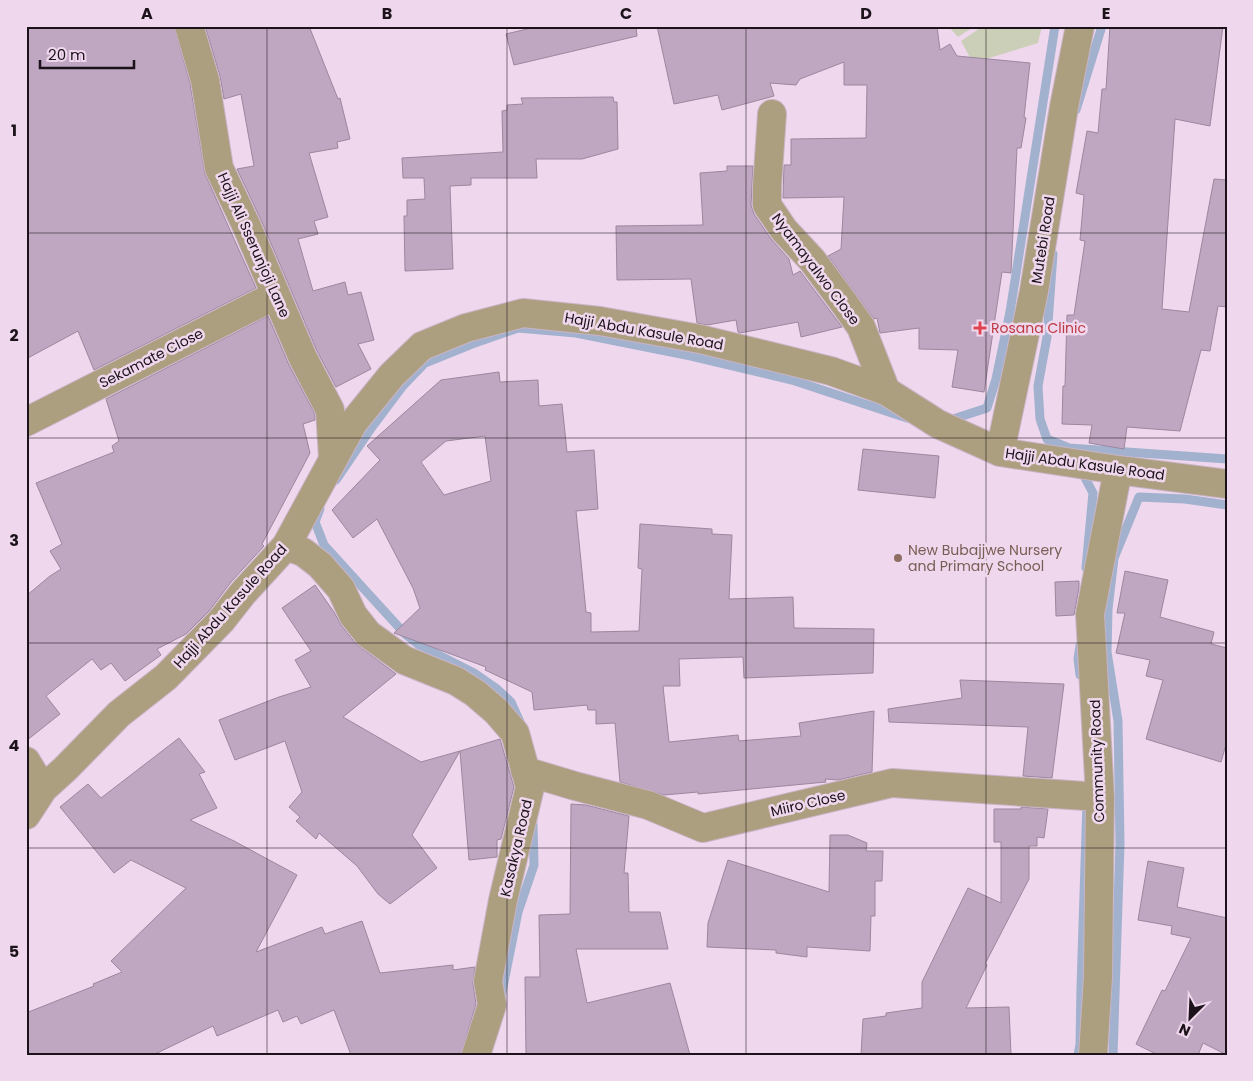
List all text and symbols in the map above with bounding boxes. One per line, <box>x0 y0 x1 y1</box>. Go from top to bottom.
text: A <box>141 2 153 25</box>
text: B <box>382 2 392 25</box>
text: C <box>620 2 632 25</box>
text: D <box>860 2 872 25</box>
text: E <box>1102 2 1110 25</box>
scale bar <box>40 38 134 70</box>
text: 20 m <box>48 44 86 65</box>
text: 1 <box>11 119 17 142</box>
street label: Hajji Ali Sserunjoji Lane <box>213 169 295 321</box>
street label: Mutebi Road <box>1026 195 1060 285</box>
street label: Nyamayalwo Close <box>767 209 865 329</box>
street label: Hajji Abdu Kasule Road <box>563 307 725 355</box>
place label: Rosana Clinic <box>991 318 1086 338</box>
marker: Rosana Clinic <box>973 321 987 335</box>
street label: Sekamate Close <box>96 323 207 393</box>
text: 2 <box>9 324 19 347</box>
street label: Hajji Abdu Kasule Road <box>1004 443 1166 485</box>
text: 3 <box>9 529 19 552</box>
street label: Hajji Abdu Kasule Road <box>169 540 291 672</box>
place label: New Bubajjwe Nursery and Primary School <box>908 540 1062 576</box>
marker: New Bubajjwe Nursery and Primary School <box>892 552 904 564</box>
street label: Community Road <box>1085 699 1109 823</box>
text: 4 <box>9 734 20 757</box>
street label: Miiro Close <box>769 785 848 821</box>
street label: Kasakya Road <box>495 797 537 899</box>
text: 5 <box>9 940 19 963</box>
north arrow <box>1166 994 1216 1044</box>
text: N <box>1176 1019 1194 1041</box>

